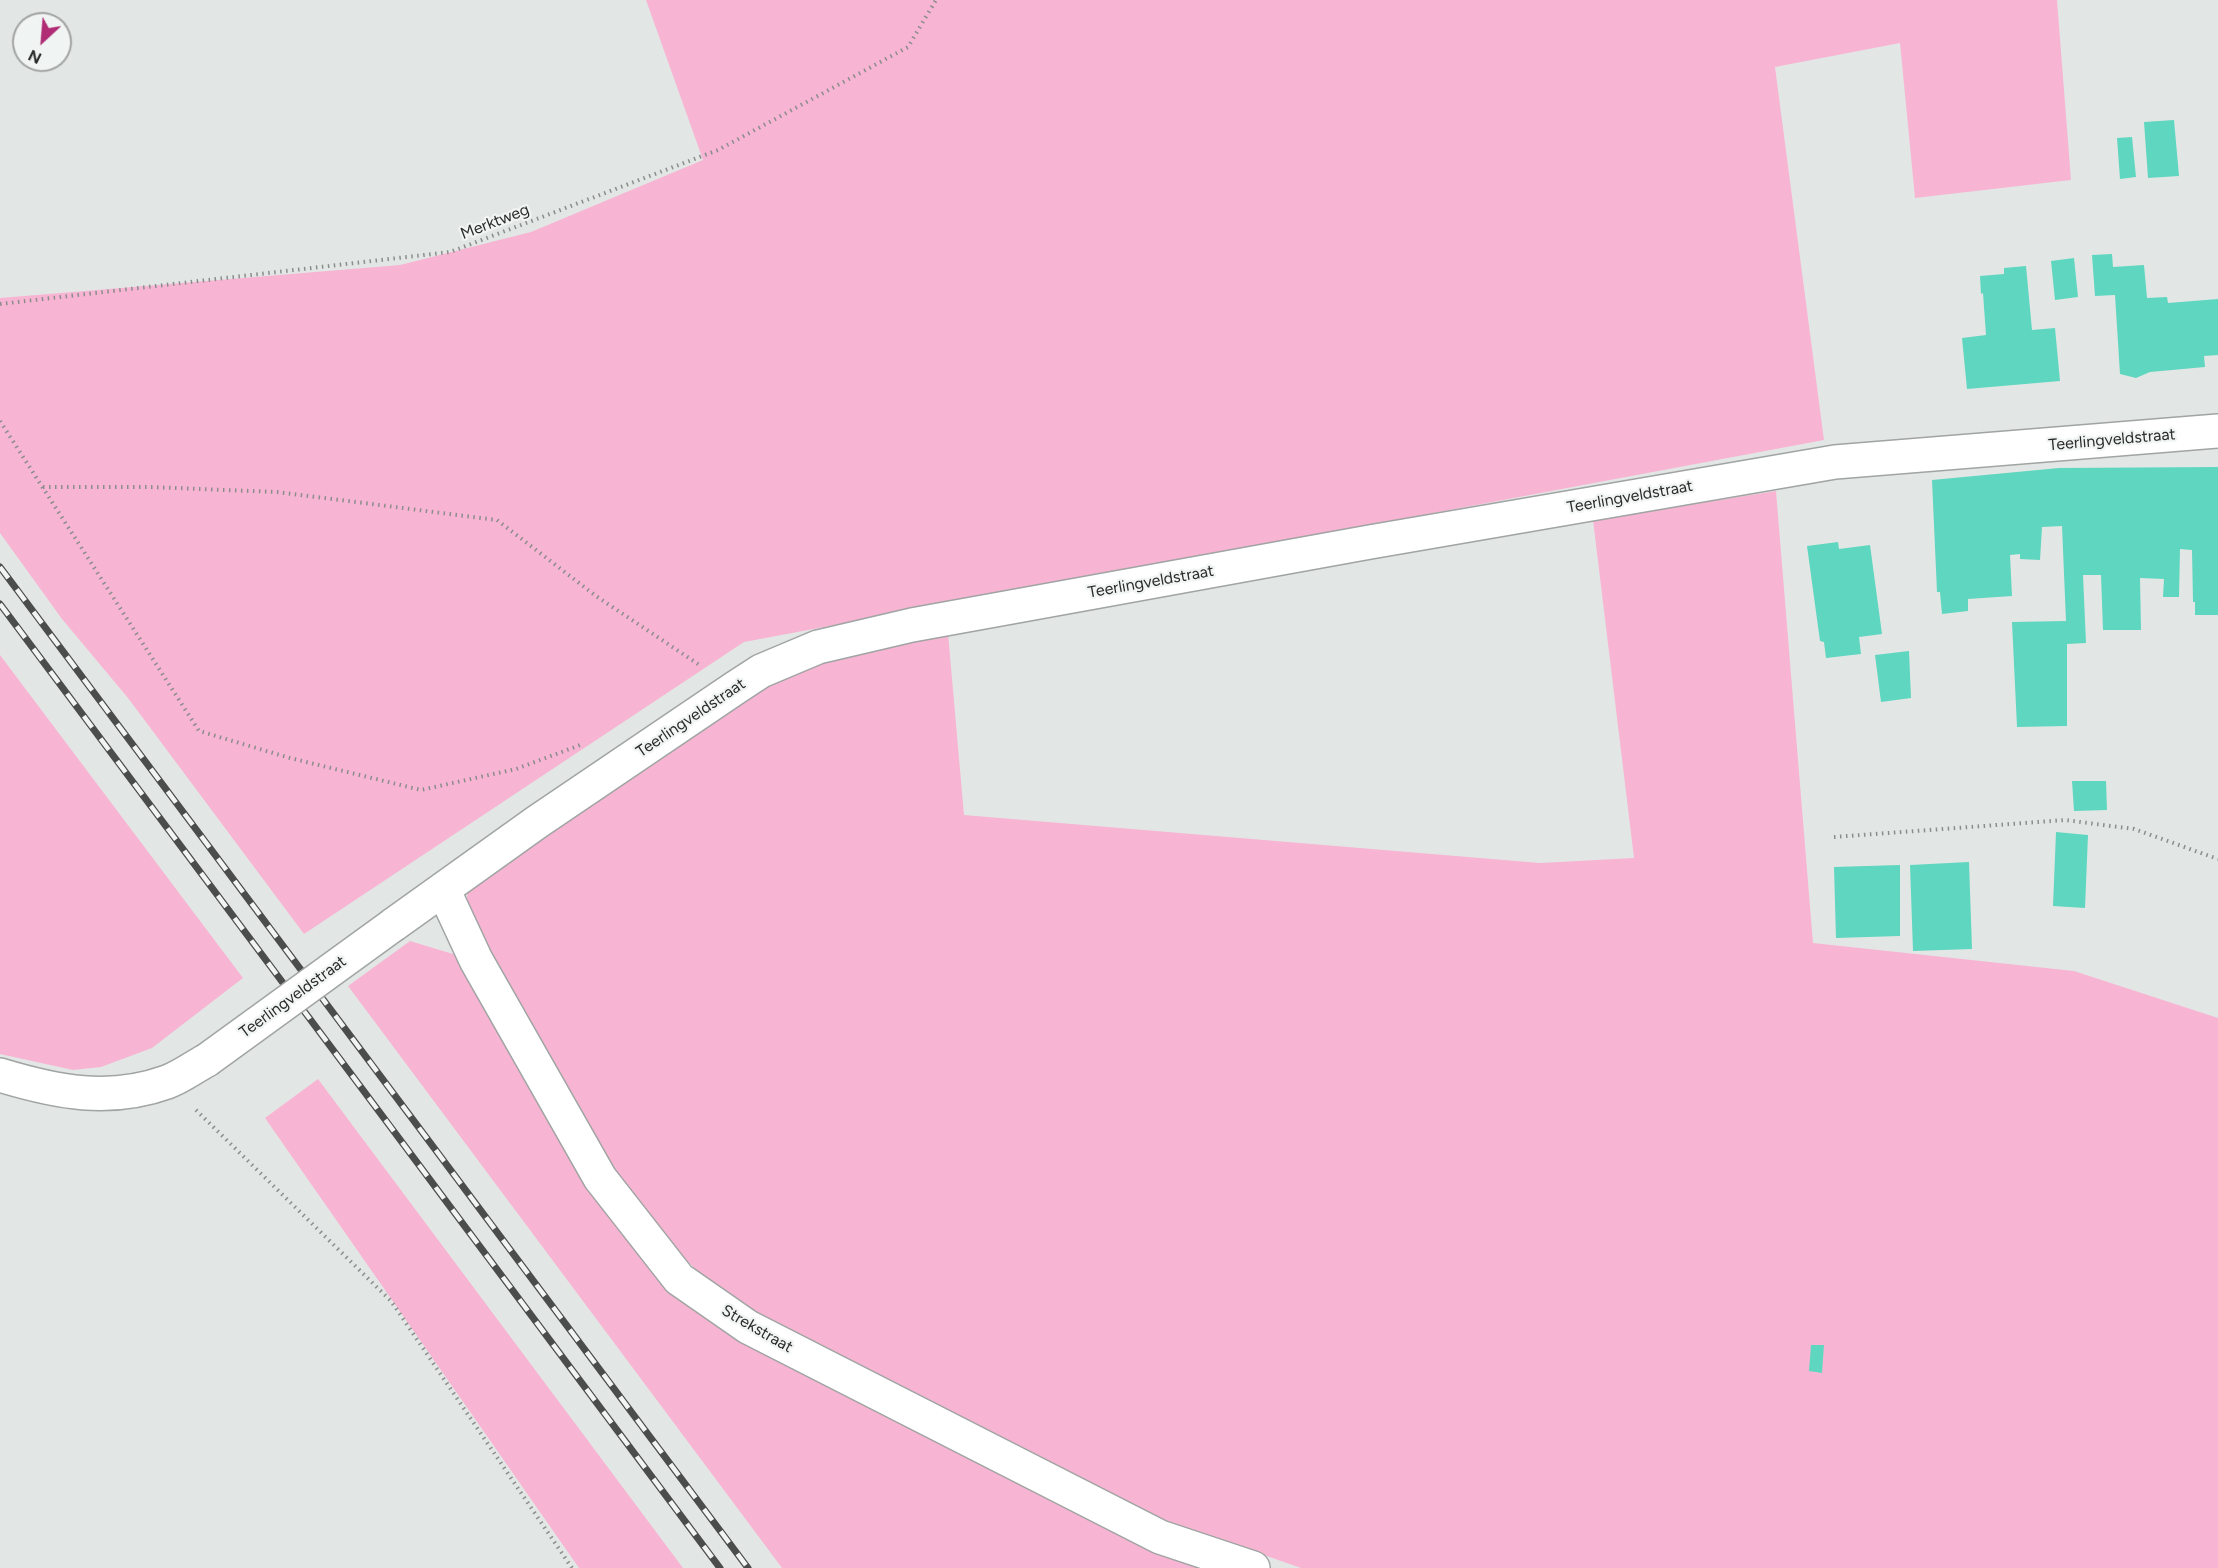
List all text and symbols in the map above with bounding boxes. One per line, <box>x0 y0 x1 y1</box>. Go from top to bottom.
north arrow <box>12 12 72 72</box>
text: N <box>25 46 44 68</box>
street label: Merktweg <box>458 200 532 244</box>
street label: Teerlingveldstraat <box>2048 425 2176 455</box>
street label: Teerlingveldstraat <box>1566 476 1694 518</box>
street label: Teerlingveldstraat <box>1087 561 1215 603</box>
street label: Teerlingveldstraat <box>633 674 749 762</box>
street label: Teerlingveldstraat <box>236 952 350 1042</box>
street label: Strekstraat <box>718 1301 796 1357</box>

